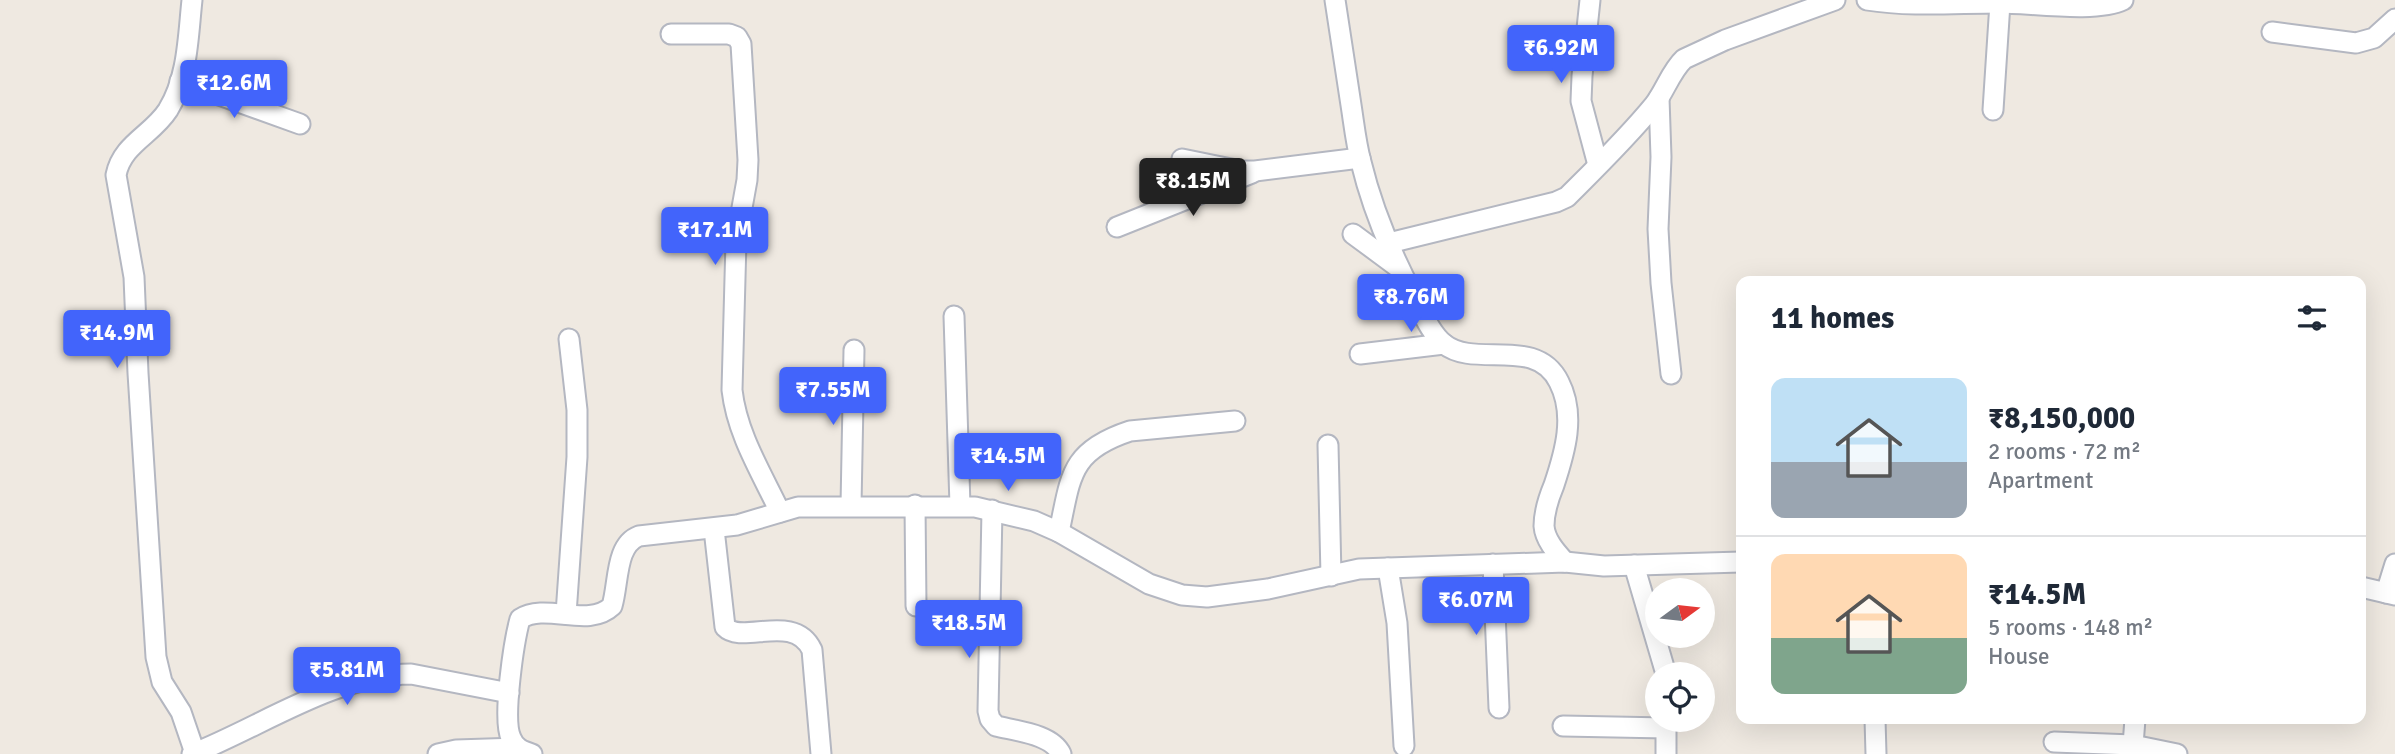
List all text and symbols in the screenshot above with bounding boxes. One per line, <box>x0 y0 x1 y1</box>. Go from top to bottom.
pin: ₹6.92M <box>1504 25 1618 85</box>
text: ₹6.92M <box>1523 33 1599 62</box>
pin: ₹12.6M <box>177 60 291 120</box>
text: ₹12.6M <box>196 68 272 97</box>
pin: ₹8.15M <box>1136 158 1250 218</box>
text: ₹8.15M <box>1155 166 1231 195</box>
pin: ₹17.1M <box>658 208 772 267</box>
text: ₹17.1M <box>677 215 753 244</box>
pin: ₹8.76M <box>1354 274 1468 334</box>
text: ₹8.76M <box>1373 282 1449 311</box>
icon: filters <box>2293 299 2331 337</box>
text: 11 homes <box>1771 300 1894 337</box>
pin: ₹14.9M <box>60 310 174 370</box>
text: ₹14.9M <box>79 318 155 347</box>
pin: ₹7.55M <box>776 368 890 427</box>
text: ₹7.55M <box>795 375 871 404</box>
text: ₹8,150,000 <box>1988 400 2135 437</box>
icon: home <box>1827 406 1911 490</box>
pin: ₹14.5M <box>951 434 1065 493</box>
text: 2 rooms · 72 m² <box>1988 437 2141 466</box>
text: ₹14.5M <box>970 441 1046 470</box>
text: Apartment <box>1988 466 2093 495</box>
text: ₹14.5M <box>1988 576 2086 613</box>
pin: ₹6.07M <box>1419 578 1533 637</box>
north arrow <box>1645 578 1715 648</box>
map controls <box>1645 578 1715 732</box>
icon: home <box>1827 582 1911 666</box>
text: ₹6.07M <box>1438 585 1514 614</box>
pin: ₹18.5M <box>912 600 1026 660</box>
text: ₹18.5M <box>931 608 1007 637</box>
text: 5 rooms · 148 m² <box>1988 613 2153 642</box>
text: House <box>1988 642 2050 671</box>
pin: ₹5.81M <box>290 648 404 707</box>
text: ₹5.81M <box>309 655 385 684</box>
button: locate <box>1645 662 1715 732</box>

